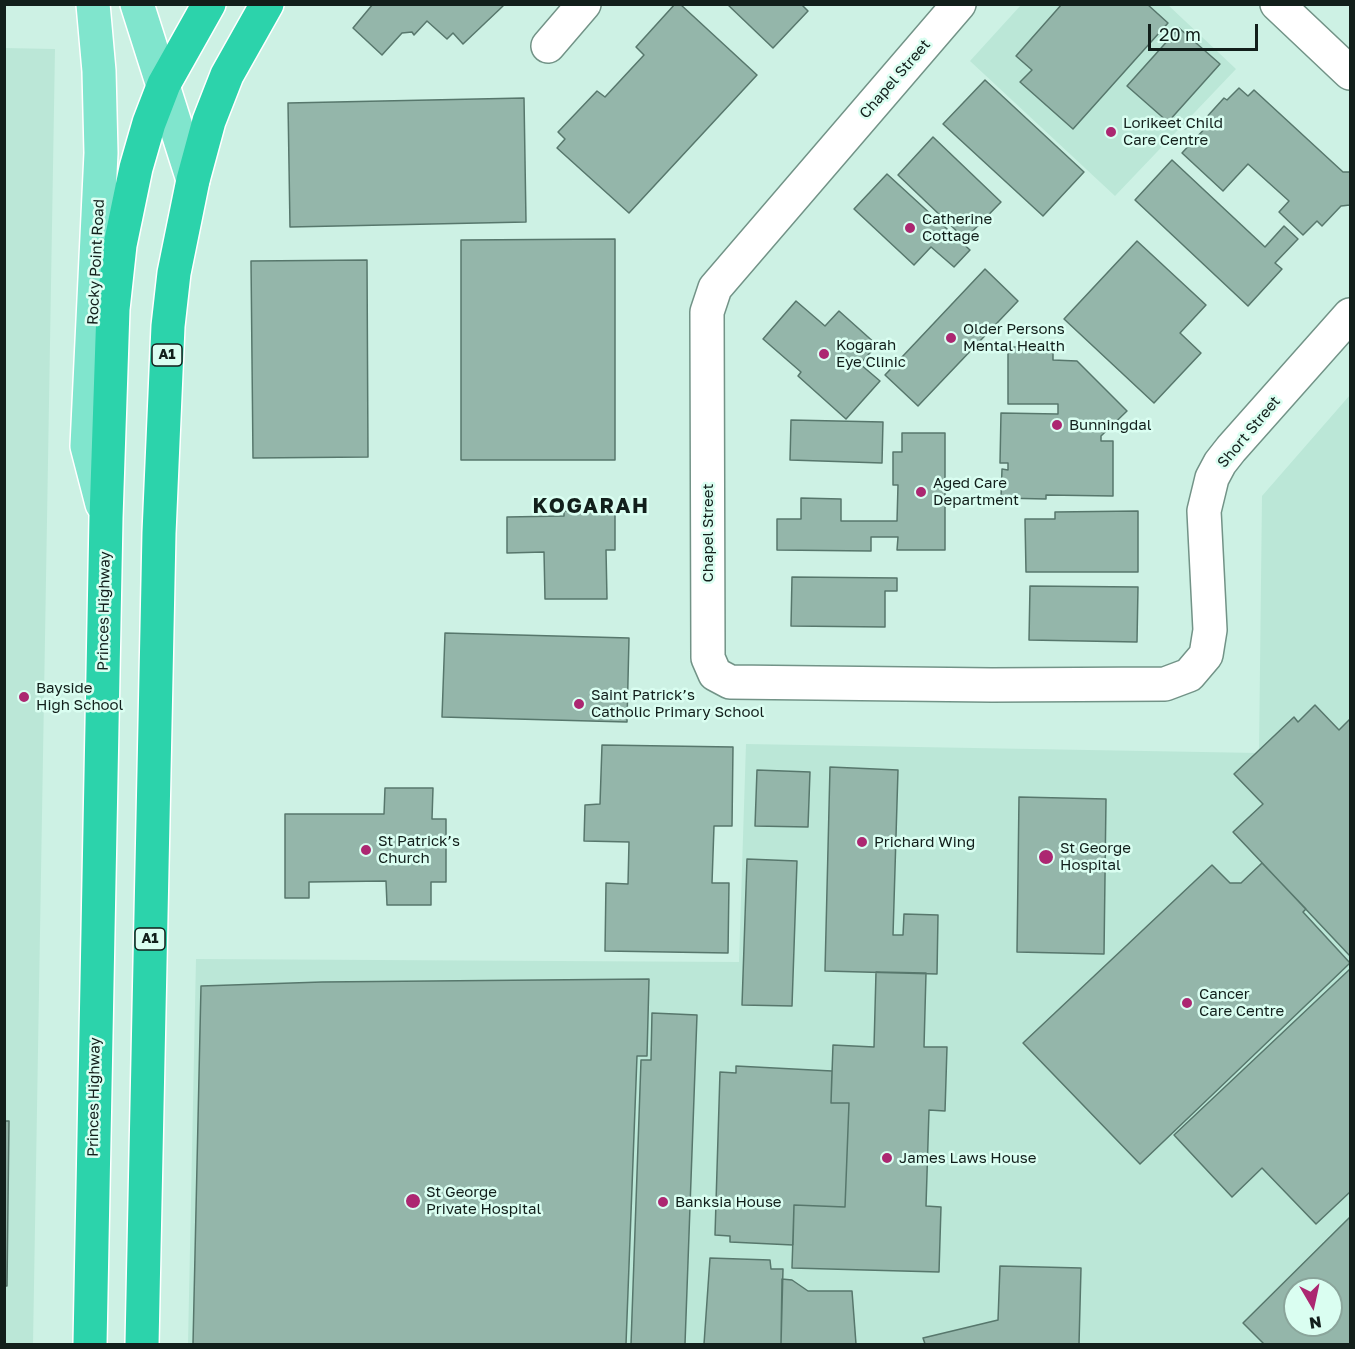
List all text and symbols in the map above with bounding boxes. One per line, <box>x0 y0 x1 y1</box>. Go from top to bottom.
scale bar <box>1151 12 1260 50</box>
text: 20 m <box>1159 23 1201 45</box>
street label: Chapel Street <box>856 36 934 122</box>
place label: Lorikeet Child Care Centre <box>1123 114 1223 149</box>
marker: Lorikeet Child Care Centre <box>1104 125 1118 139</box>
street label: Rocky Point Road <box>84 198 108 326</box>
place label: Catherine Cottage <box>922 210 992 245</box>
marker: Catherine Cottage <box>903 221 917 235</box>
place label: Older Persons Mental Health <box>963 320 1065 355</box>
marker: Older Persons Mental Health <box>944 331 958 345</box>
place label: Kogarah Eye Clinic <box>836 336 906 371</box>
road number: A1 <box>152 344 182 366</box>
marker: Kogarah Eye Clinic <box>817 347 831 361</box>
street label: Short Street <box>1214 392 1284 472</box>
place label: Bunningdal <box>1069 416 1152 434</box>
marker: Bunningdal <box>1050 418 1064 432</box>
place label: Aged Care Department <box>933 474 1019 509</box>
street label: Chapel Street <box>699 484 717 582</box>
marker: Aged Care Department <box>914 485 928 499</box>
district label: KOGARAH <box>533 493 649 519</box>
street label: Princes Highway <box>94 551 114 671</box>
place label: Bayside High School <box>36 679 123 714</box>
place label: Saint Patrick’s Catholic Primary School <box>591 686 764 721</box>
marker: Bayside High School <box>17 690 31 704</box>
marker: Saint Patrick’s Catholic Primary School <box>572 697 586 711</box>
place label: St Patrick’s Church <box>378 832 460 867</box>
place label: Prichard Wing <box>874 833 975 851</box>
marker: Prichard Wing <box>855 835 869 849</box>
place label: St George Hospital <box>1060 839 1131 874</box>
marker: St Patrick’s Church <box>359 843 373 857</box>
marker: St George Hospital <box>1037 848 1055 866</box>
road number: A1 <box>135 928 165 950</box>
place label: Cancer Care Centre <box>1199 985 1284 1020</box>
marker: Cancer Care Centre <box>1180 996 1194 1010</box>
street label: Princes Highway <box>84 1037 104 1157</box>
place label: James Laws House <box>899 1149 1036 1167</box>
marker: James Laws House <box>880 1151 894 1165</box>
place label: St George Private Hospital <box>426 1183 541 1218</box>
marker: St George Private Hospital <box>404 1192 422 1210</box>
place label: Banksia House <box>675 1193 782 1211</box>
marker: Banksia House <box>656 1195 670 1209</box>
north arrow <box>1283 1277 1343 1337</box>
text: N <box>1308 1312 1323 1334</box>

